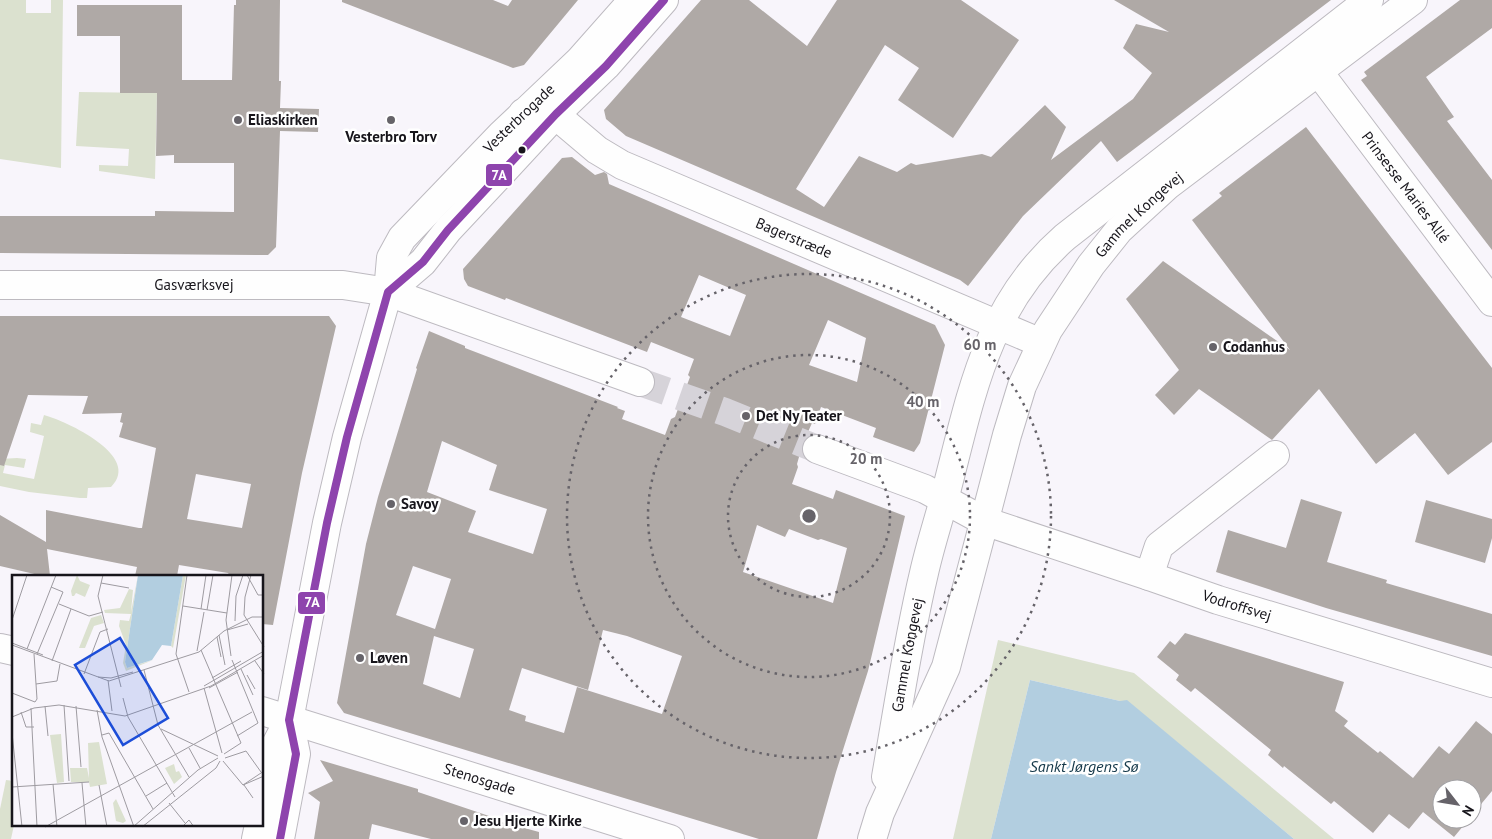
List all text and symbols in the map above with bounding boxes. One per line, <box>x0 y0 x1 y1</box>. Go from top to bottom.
street label: Vesterbrogade <box>478 79 558 157</box>
place label: Eliaskirken <box>248 110 318 129</box>
marker: Eliaskirken <box>232 114 244 126</box>
marker: Vesterbro Torv <box>385 114 397 126</box>
place label: Vesterbro Torv <box>344 127 438 146</box>
street label: Prinsesse Maries Allé <box>1358 128 1454 247</box>
unlabelled marker <box>517 145 527 155</box>
line badge: 7A <box>485 163 513 187</box>
text: 7A <box>491 166 507 184</box>
street label: Gammel Kongevej <box>1091 167 1186 261</box>
street label: Bagerstræde <box>753 213 835 262</box>
street label: Gasværksvej <box>154 275 234 294</box>
text: 60 m <box>964 335 996 354</box>
place label: Codanhus <box>1223 337 1285 356</box>
marker: Codanhus <box>1207 341 1219 353</box>
text: 40 m <box>907 392 939 411</box>
place label: Det Ny Teater <box>756 406 843 425</box>
marker: Det Ny Teater <box>740 410 752 422</box>
text: 20 m <box>850 449 882 468</box>
place label: Savoy <box>401 494 439 513</box>
marker: Savoy <box>385 498 397 510</box>
centre of rings <box>800 507 818 525</box>
inset map <box>12 575 264 826</box>
street label: Vodroffsvej <box>1199 585 1274 625</box>
line badge: 7A <box>297 591 326 615</box>
text: 7A <box>304 593 320 611</box>
street label: Gammel Kongevej <box>887 596 927 713</box>
place label: Løven <box>370 648 408 667</box>
marker: Løven <box>354 652 366 664</box>
water label: Sankt Jørgens Sø <box>1030 756 1138 776</box>
street label: Stenosgade <box>441 759 518 799</box>
north arrow <box>1432 779 1482 829</box>
text: N <box>1458 802 1478 819</box>
place label: Jesu Hjerte Kirke <box>473 811 582 830</box>
marker: Jesu Hjerte Kirke <box>458 815 470 827</box>

